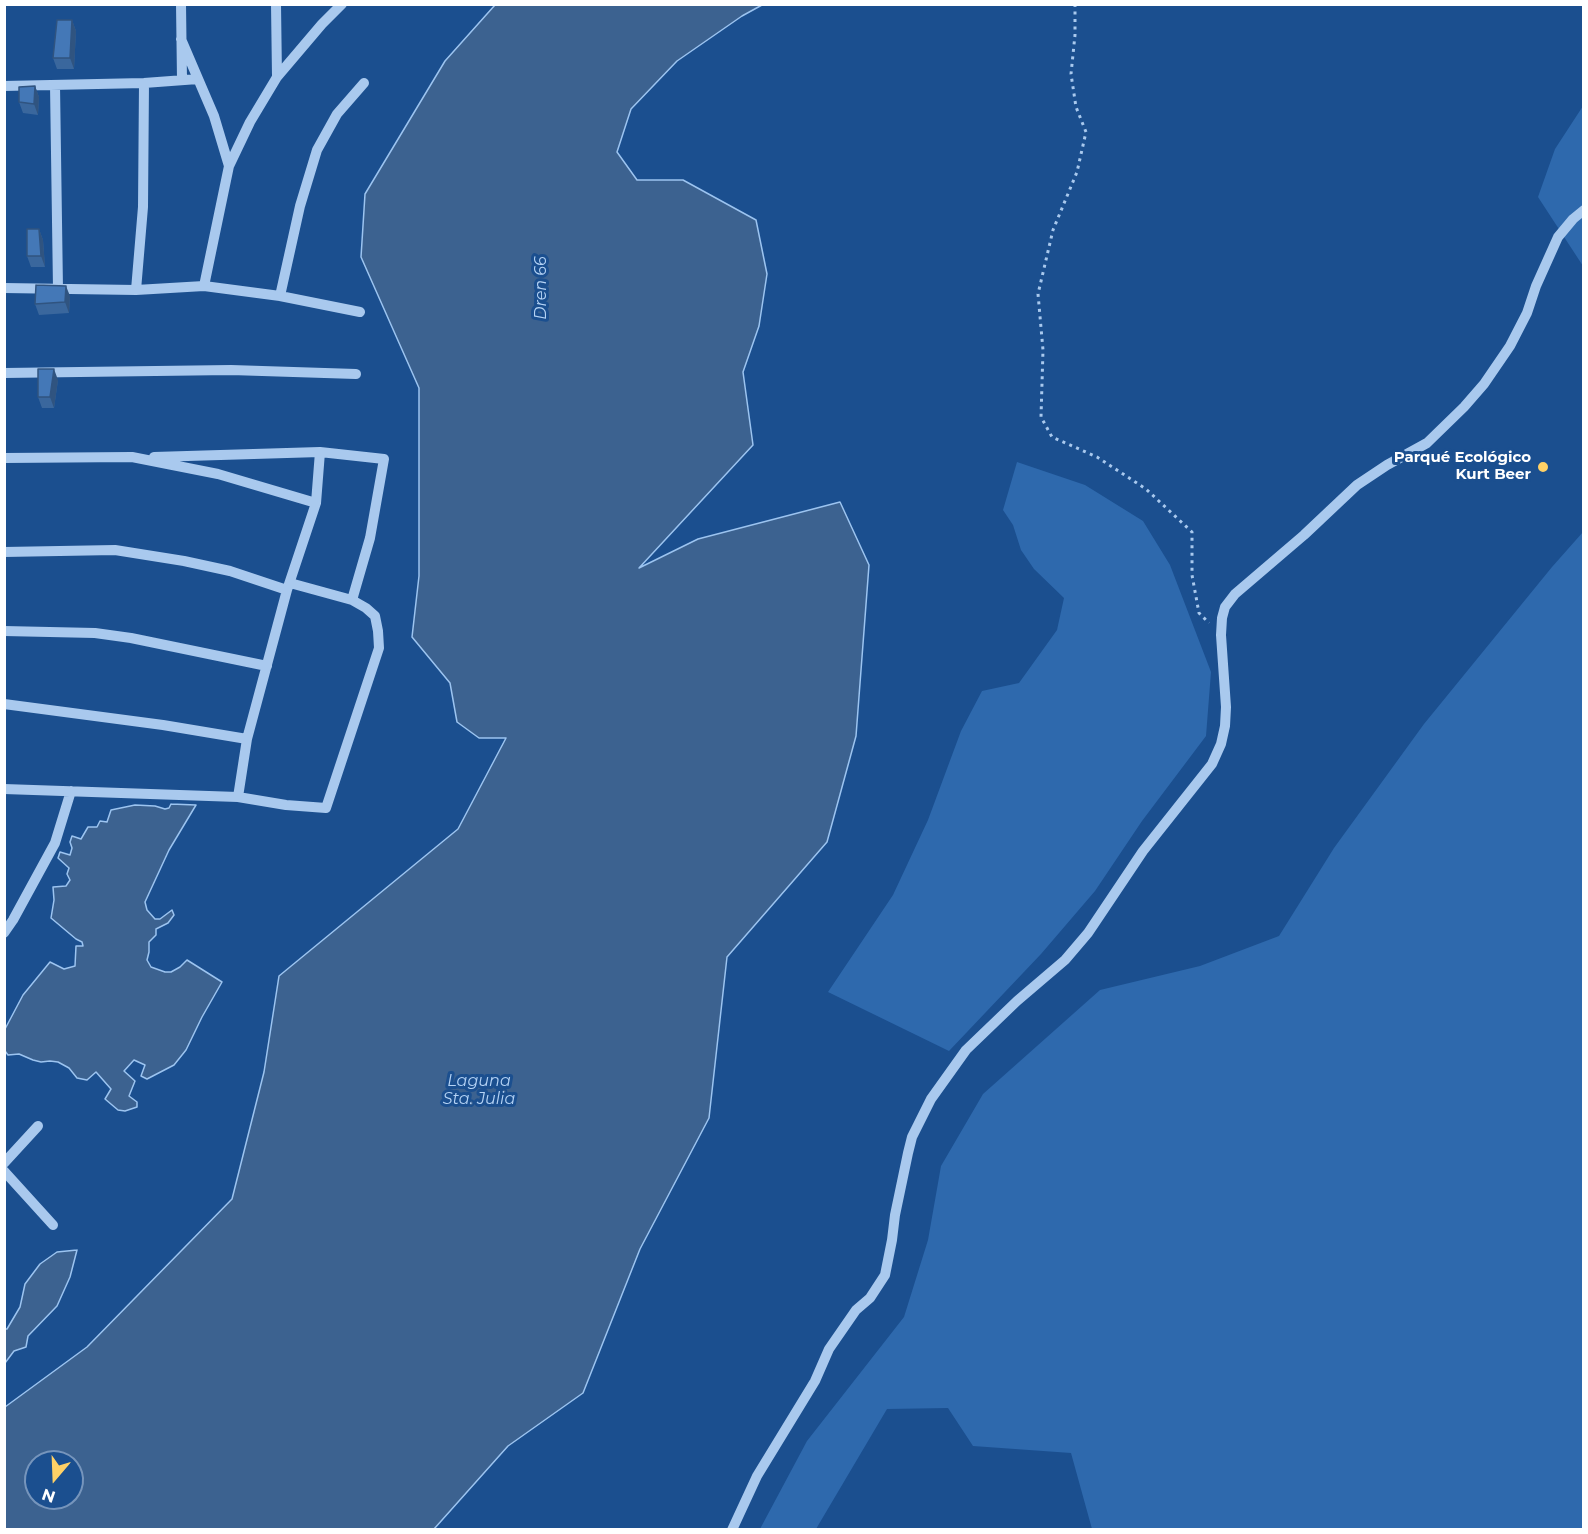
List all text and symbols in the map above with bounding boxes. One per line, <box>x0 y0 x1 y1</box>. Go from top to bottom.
water label: Dren 66 <box>531 256 551 320</box>
place label: Parqué Ecológico Kurt Beer <box>1394 449 1531 484</box>
marker: Parqué Ecológico Kurt Beer <box>1536 460 1550 474</box>
water label: Laguna Sta. Julia <box>443 1071 515 1109</box>
north arrow <box>24 1450 84 1510</box>
text: N <box>39 1485 58 1507</box>

